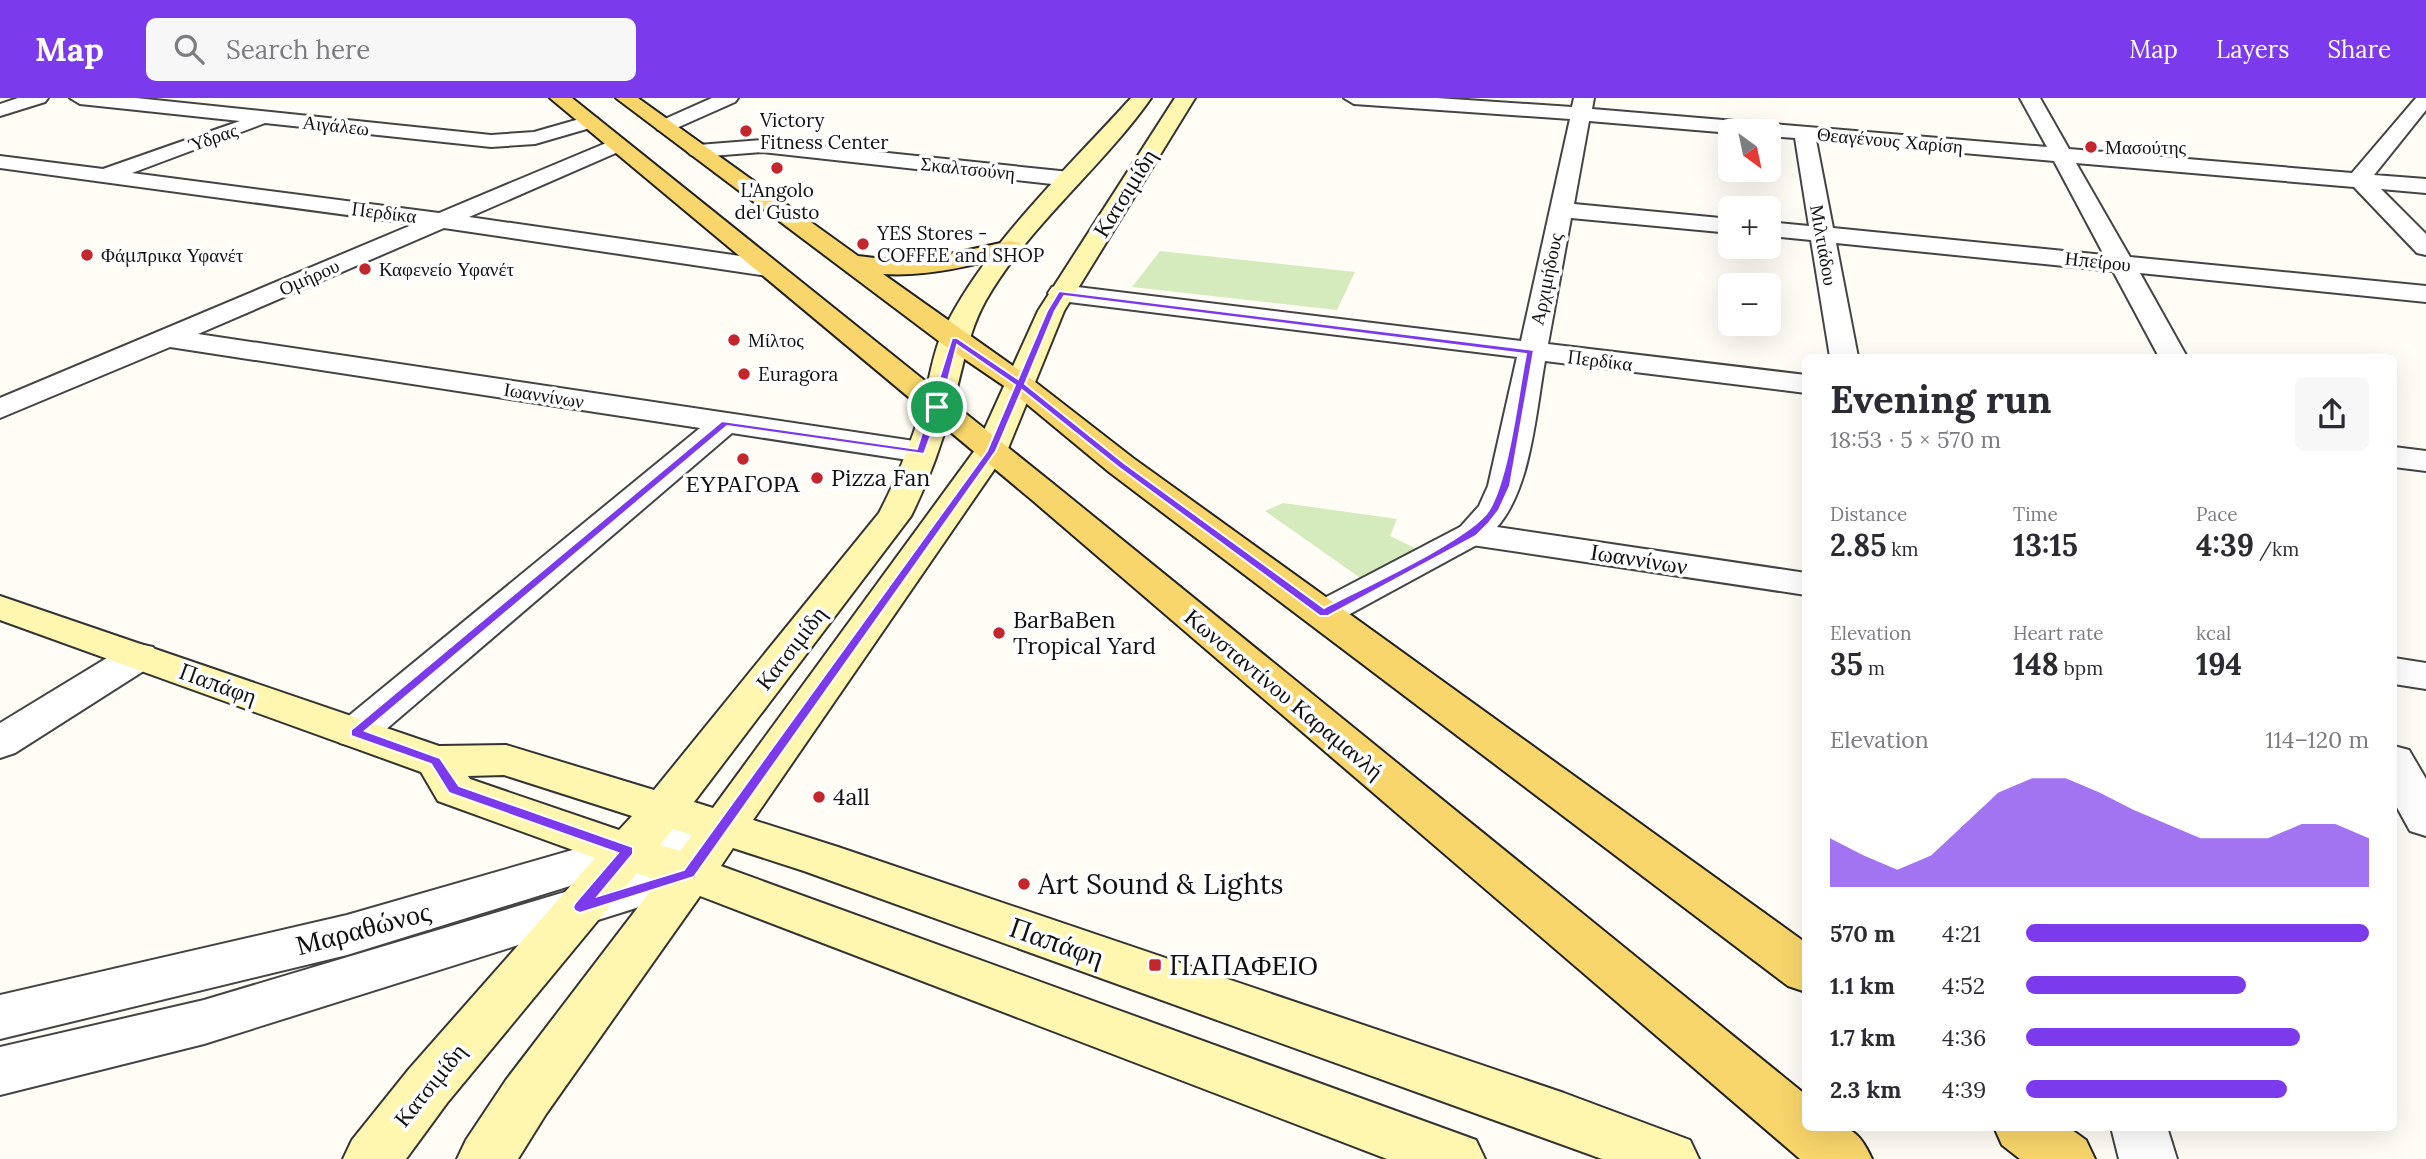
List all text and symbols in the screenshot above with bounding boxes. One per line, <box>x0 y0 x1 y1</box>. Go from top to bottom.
search box <box>146 18 636 81</box>
text: Map <box>35 28 104 70</box>
icon: search <box>170 30 208 68</box>
text: Search here <box>226 33 370 66</box>
text: Map <box>2129 34 2178 65</box>
text: Layers <box>2216 34 2289 65</box>
text: Share <box>2327 34 2391 65</box>
place label: Victory Fitness Center <box>759 108 889 154</box>
street label: Αιγάλεω <box>301 110 371 140</box>
street label: Ύδρας <box>185 117 241 157</box>
north arrow <box>1718 119 1782 182</box>
map controls <box>1718 119 1781 336</box>
street label: Θεαγένους Χαρίση <box>1816 122 1964 158</box>
marker: Victory Fitness Center <box>738 123 754 139</box>
place label: Μασούτης <box>2105 135 2187 159</box>
marker: Μασούτης <box>2083 139 2099 155</box>
street label: Κατσιμίδη <box>1086 143 1163 242</box>
street label: Σκαλτσούνη <box>920 151 1016 185</box>
marker: L'Angolo del Gusto <box>769 160 785 176</box>
place label: L'Angolo del Gusto <box>735 178 819 224</box>
street label: Περδίκα <box>350 196 418 228</box>
button: + <box>1718 196 1781 259</box>
street label: Μιλτιάδου <box>1805 203 1843 287</box>
place label: YES Stores - COFFEE and SHOP <box>876 221 1045 267</box>
street label: Αρχιμήδους <box>1525 230 1568 327</box>
marker: YES Stores - COFFEE and SHOP <box>855 236 871 252</box>
place label: Φάμπρικα Υφανέτ <box>101 243 244 267</box>
street label: Ηπείρου <box>2064 246 2132 276</box>
marker: Φάμπρικα Υφανέτ <box>79 247 95 263</box>
street label: Ομήρου <box>275 253 343 301</box>
place label: Καφενείο Υφανέτ <box>379 257 514 281</box>
marker: Καφενείο Υφανέτ <box>357 261 373 277</box>
button: − <box>1718 273 1781 336</box>
place label: Μίλτος <box>748 328 804 352</box>
marker: Μίλτος <box>726 332 742 348</box>
street label: Περδίκα <box>1566 344 1634 376</box>
place label: Euragora <box>758 362 839 386</box>
marker: Euragora <box>736 366 752 382</box>
text: Evening run <box>1830 375 2052 423</box>
street label: Ιωαννίνων <box>502 377 586 413</box>
pin <box>907 377 967 437</box>
button: share <box>2295 377 2369 451</box>
icon: arrive <box>918 388 956 426</box>
text: 18:53 · 5 × 570 m <box>1830 425 2001 454</box>
marker: ΕΥΡΑΓΟΡΑ <box>735 451 751 467</box>
place label: Pizza Fan <box>831 463 930 492</box>
place label: ΕΥΡΑΓΟΡΑ <box>686 469 801 498</box>
marker: Pizza Fan <box>809 470 825 486</box>
text: Distance <box>1830 502 1907 526</box>
text: Time <box>2013 502 2058 526</box>
text: Pace <box>2196 502 2238 526</box>
text: 2.85 <box>1830 526 1886 564</box>
text: 13:15 <box>2013 526 2078 564</box>
text: 4:39 <box>2196 526 2254 564</box>
street label: Ιωαννίνων <box>1589 537 1690 580</box>
text: km <box>1886 537 1919 561</box>
text: /km <box>2254 537 2299 561</box>
street label: Κατσιμίδη <box>749 600 832 696</box>
street label: Κωνσταντίνου Καραμανλή <box>1179 602 1390 785</box>
place label: BarBaBen Tropical Yard <box>1013 605 1156 660</box>
text: Elevation <box>1830 621 1912 645</box>
text: Heart rate <box>2013 621 2104 645</box>
text: kcal <box>2196 621 2231 645</box>
marker: BarBaBen Tropical Yard <box>991 625 1007 641</box>
text: 35 <box>1830 645 1863 683</box>
text: 148 <box>2013 645 2059 683</box>
text: 194 <box>2196 645 2242 683</box>
street label: Παπάφη <box>176 656 261 711</box>
text: m <box>1863 656 1885 680</box>
text: bpm <box>2059 656 2103 680</box>
text: Elevation <box>1830 725 1929 754</box>
text: 114–120 m <box>2265 725 2369 754</box>
place label: 4all <box>833 782 870 811</box>
marker: 4all <box>811 789 827 805</box>
place label: Art Sound & Lights <box>1037 866 1283 902</box>
marker: Art Sound & Lights <box>1016 876 1032 892</box>
street label: Μαραθώνος <box>292 893 434 963</box>
street label: Παπάφη <box>1005 909 1109 975</box>
text: 570 m <box>1830 919 1895 948</box>
text: 4:21 <box>1942 919 1981 948</box>
place label: ΠΑΠΑΦΕΙΟ <box>1169 947 1318 983</box>
marker: ΠΑΠΑΦΕΙΟ <box>1147 957 1163 973</box>
text: 1.1 km <box>1830 971 1895 1000</box>
text: 4:52 <box>1942 971 1985 1000</box>
text: 1.7 km <box>1830 1023 1896 1052</box>
text: 4:36 <box>1942 1023 1986 1052</box>
street label: Κατσιμίδη <box>387 1037 472 1132</box>
text: 2.3 km <box>1830 1075 1901 1104</box>
text: 4:39 <box>1942 1075 1986 1104</box>

